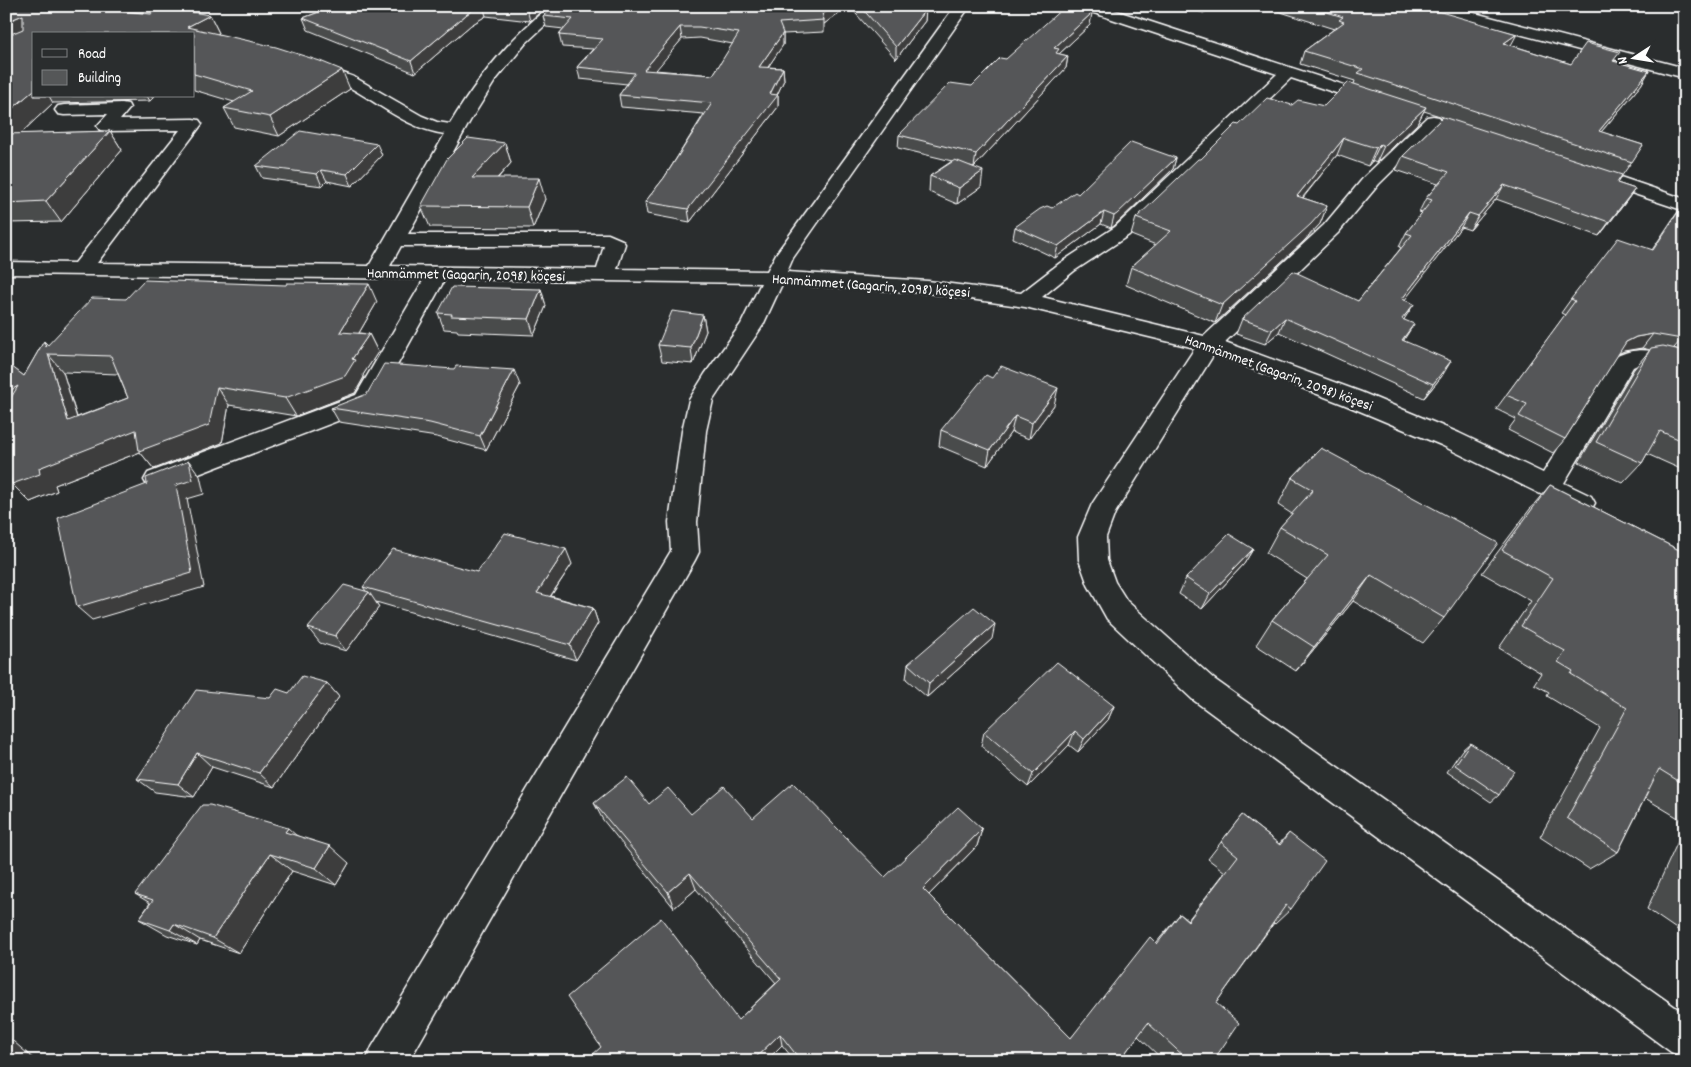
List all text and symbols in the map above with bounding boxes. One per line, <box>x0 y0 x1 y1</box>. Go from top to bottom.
legend <box>32 32 195 98</box>
north arrow <box>1608 32 1658 82</box>
text: Road <box>78 44 106 66</box>
text: N <box>1613 55 1634 66</box>
text: Building <box>78 68 121 90</box>
street label: Hanmämmet (Gagarin, 2098) köçesi <box>367 263 566 289</box>
street label: Hanmämmet (Gagarin, 2098) köçesi <box>771 269 971 305</box>
street label: Hanmämmet (Gagarin, 2098) köçesi <box>1181 330 1376 418</box>

